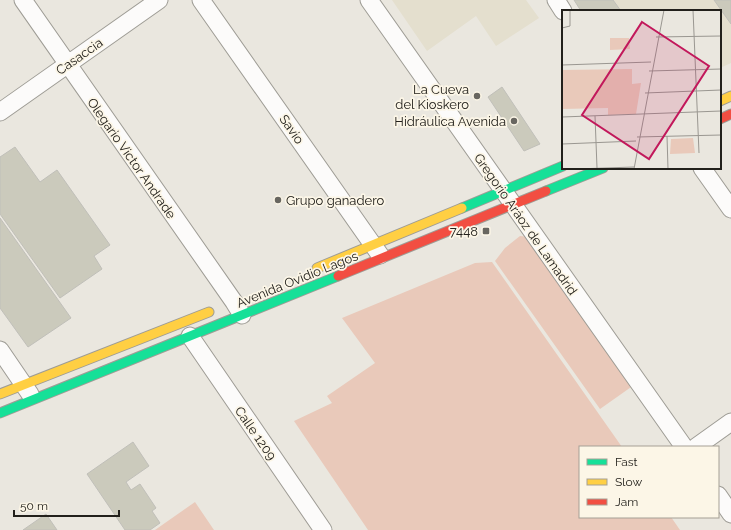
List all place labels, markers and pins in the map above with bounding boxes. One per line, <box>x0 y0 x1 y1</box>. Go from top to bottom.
place label: La Cueva del Kioskero <box>395 82 469 112</box>
marker: La Cueva del Kioskero <box>472 91 482 101</box>
place label: Hidráulica Avenida <box>394 114 506 129</box>
marker: Hidráulica Avenida <box>509 116 519 126</box>
place label: Grupo ganadero <box>286 193 385 208</box>
marker: Grupo ganadero <box>273 195 283 205</box>
place label: 7448 <box>450 224 478 239</box>
marker: 7448 <box>481 226 491 236</box>

